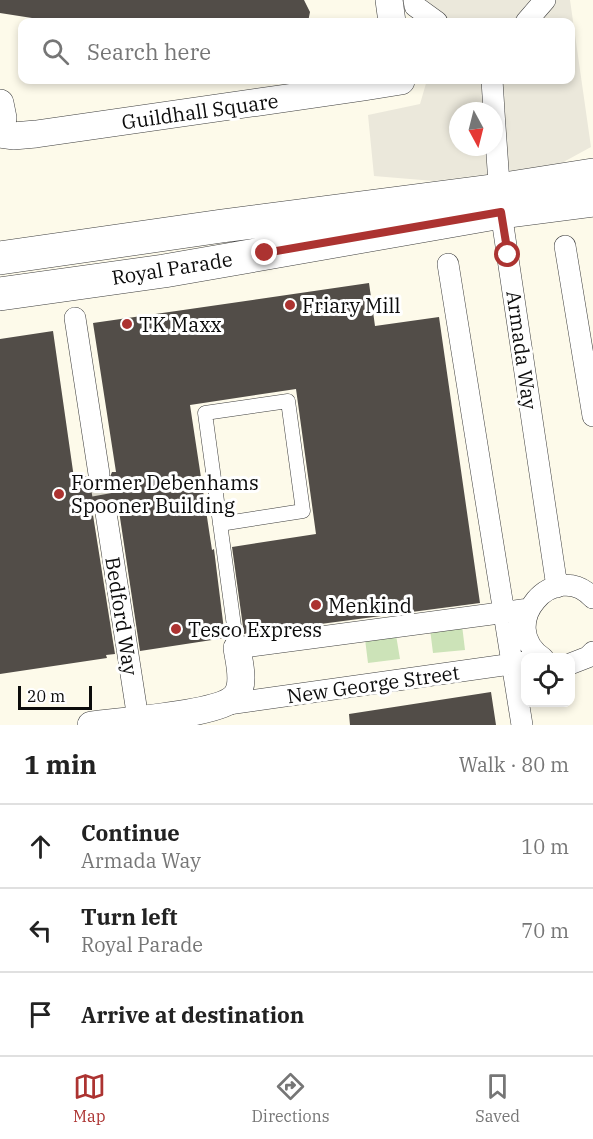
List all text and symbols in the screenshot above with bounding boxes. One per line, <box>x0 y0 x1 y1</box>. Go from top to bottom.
search box <box>18 18 575 84</box>
icon: search <box>39 35 72 68</box>
text: Search here <box>87 37 211 66</box>
street label: Guildhall Square <box>120 87 280 135</box>
north arrow <box>449 102 503 156</box>
route end <box>251 239 277 265</box>
route start <box>494 241 520 267</box>
street label: Royal Parade <box>110 245 234 291</box>
street label: Armada Way <box>500 289 544 412</box>
place label: Friary Mill <box>302 292 401 319</box>
marker: Friary Mill <box>283 298 297 312</box>
place label: TK Maxx <box>139 311 222 338</box>
marker: TK Maxx <box>120 317 134 331</box>
place label: Former Debenhams Spooner Building <box>71 469 259 519</box>
marker: Former Debenhams Spooner Building <box>52 487 66 501</box>
street label: Bedford Way <box>99 555 145 678</box>
place label: Menkind <box>328 592 412 619</box>
marker: Menkind <box>309 598 323 612</box>
place label: Tesco Express <box>188 616 322 643</box>
marker: Tesco Express <box>169 622 183 636</box>
map controls <box>521 653 575 707</box>
button: locate <box>521 653 575 707</box>
street label: New George Street <box>285 659 461 709</box>
scale bar <box>18 683 92 710</box>
text: 20 m <box>27 686 65 706</box>
text: 1 min <box>24 747 97 781</box>
text: Walk · 80 m <box>459 751 569 778</box>
text: Continue <box>81 818 180 847</box>
icon: ahead <box>24 830 57 863</box>
text: 10 m <box>521 833 569 860</box>
text: Armada Way <box>81 847 201 874</box>
text: Turn left <box>81 902 177 931</box>
icon: left <box>24 914 57 947</box>
text: 70 m <box>521 917 569 944</box>
text: Royal Parade <box>81 931 203 958</box>
icon: arrive <box>24 998 57 1031</box>
text: Arrive at destination <box>81 1000 304 1029</box>
tab: Map <box>73 1070 106 1126</box>
tab: Directions <box>252 1070 330 1126</box>
tab: Saved <box>475 1070 520 1126</box>

